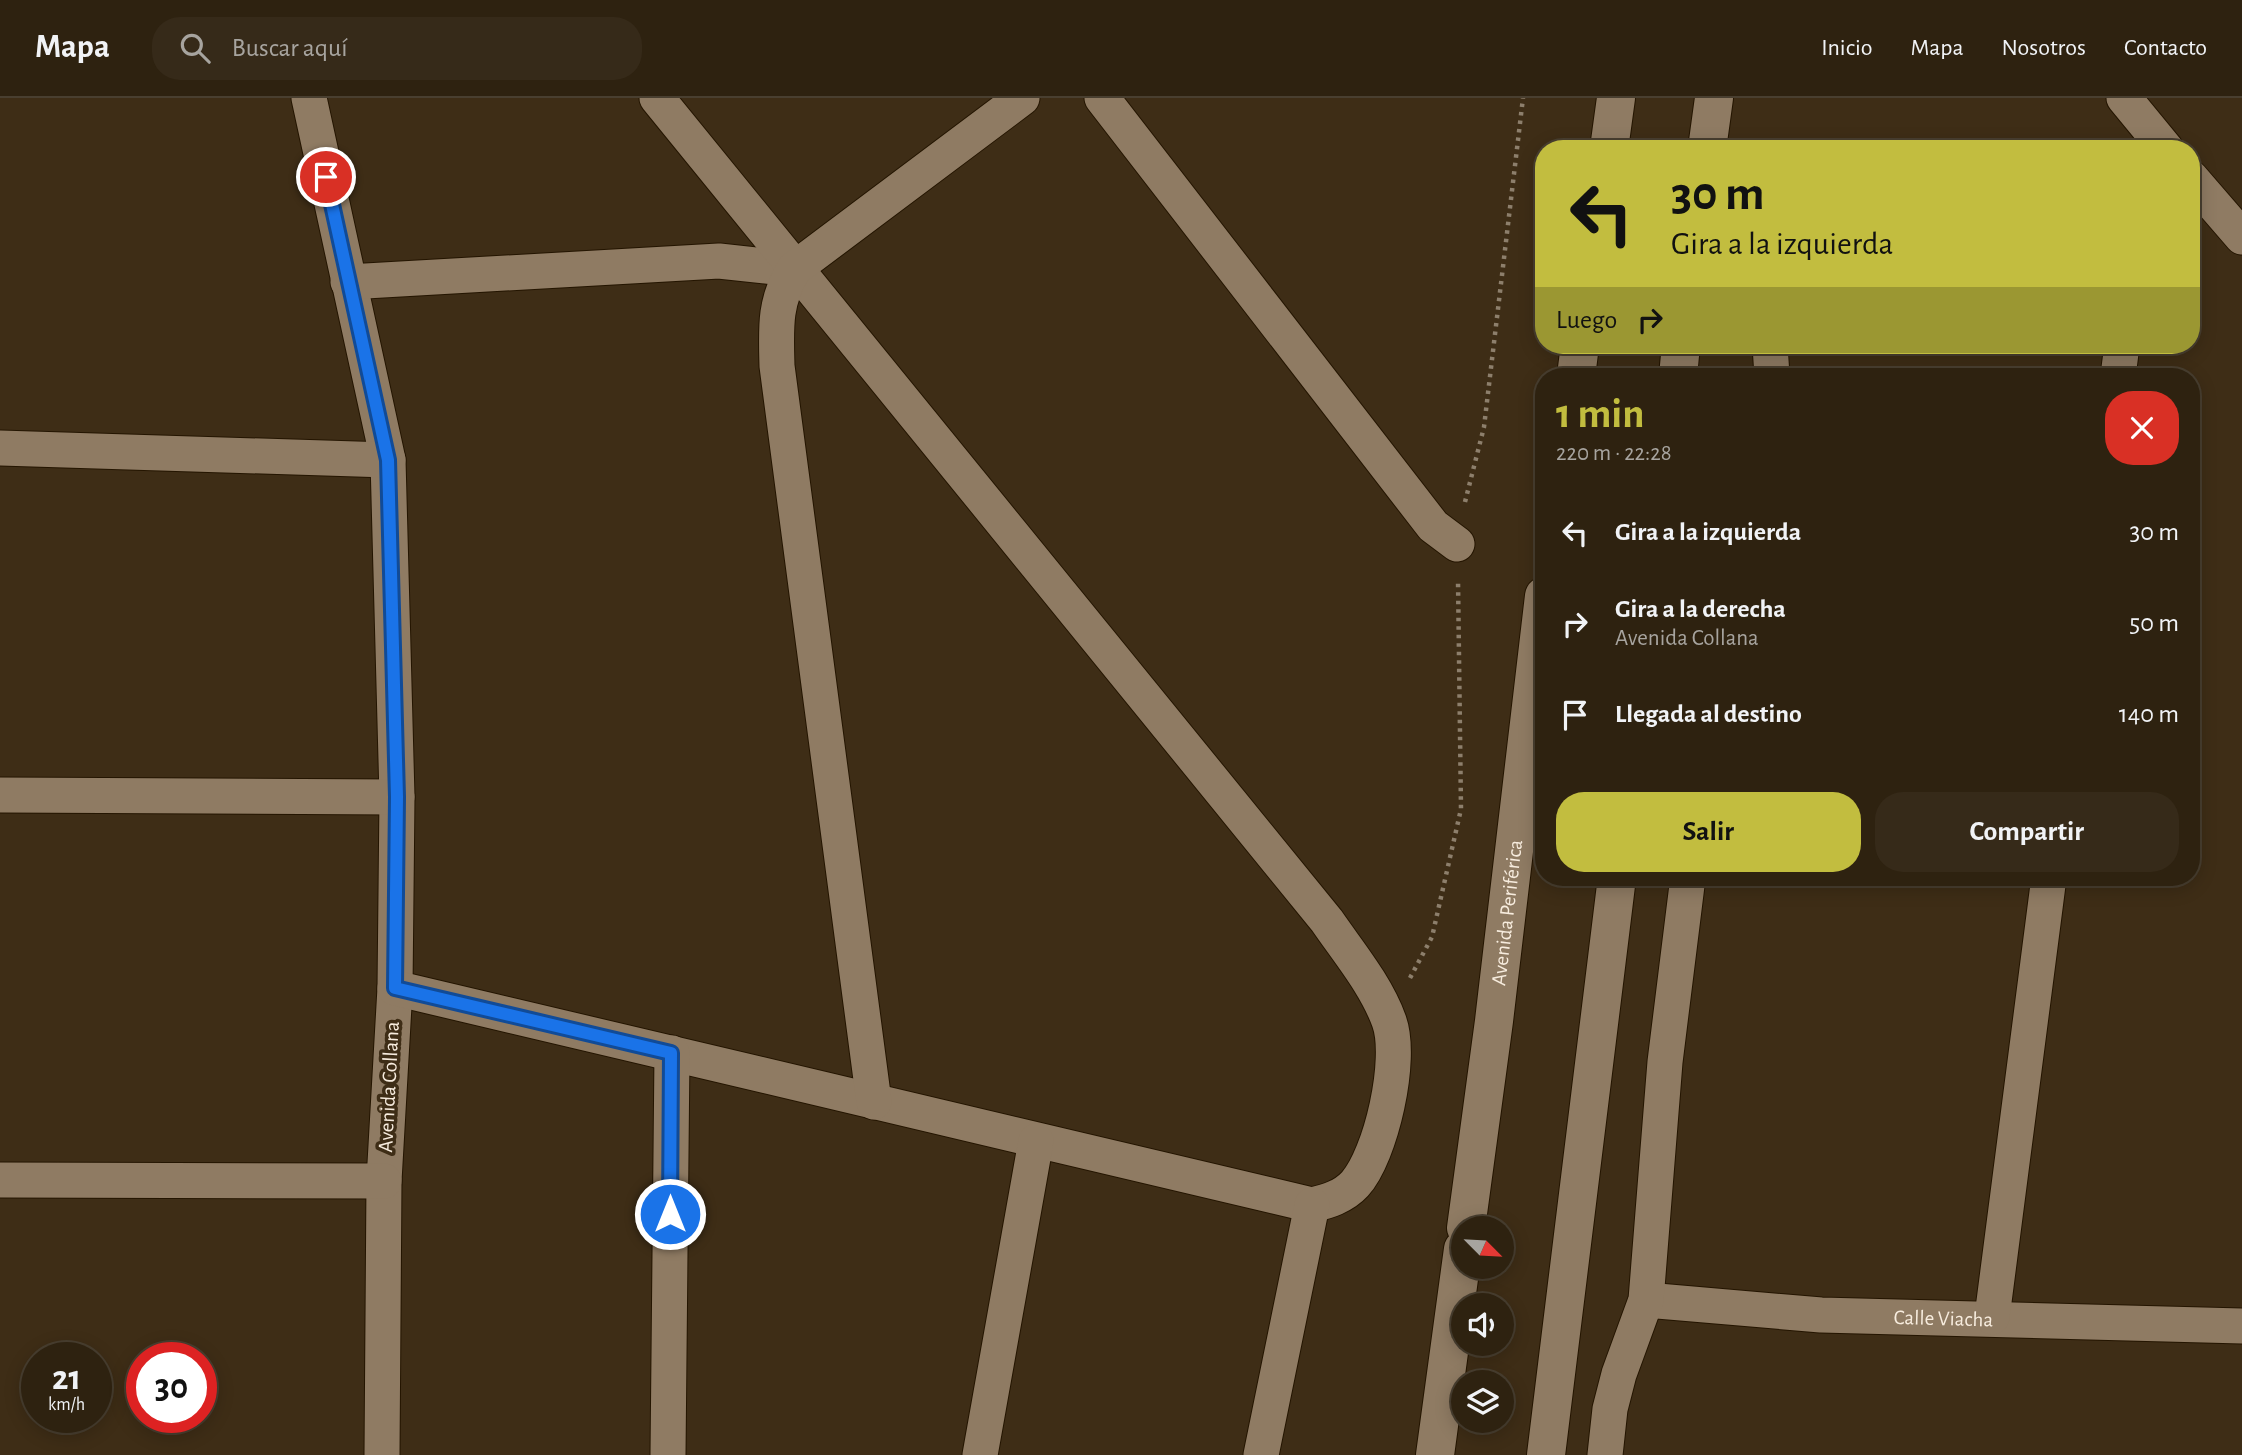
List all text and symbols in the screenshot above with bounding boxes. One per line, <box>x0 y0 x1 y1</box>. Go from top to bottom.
search box <box>152 17 642 80</box>
icon: search <box>176 29 214 67</box>
text: Mapa <box>35 31 110 64</box>
text: Buscar aquí <box>232 35 348 61</box>
text: Inicio <box>1821 36 1872 60</box>
text: Mapa <box>1910 36 1964 60</box>
text: Nosotros <box>2002 36 2086 60</box>
text: Contacto <box>2124 36 2207 60</box>
pin <box>296 147 356 207</box>
icon: arrive <box>307 158 345 196</box>
icon: left <box>1556 168 1647 259</box>
text: 30 m <box>1671 170 1765 219</box>
text: Gira a la izquierda <box>1671 228 1893 260</box>
icon: right <box>1631 301 1669 339</box>
text: Luego <box>1556 307 1617 333</box>
button: close <box>2105 391 2179 465</box>
text: 1 min <box>1556 393 1645 435</box>
text: 220 m · 22:28 <box>1556 442 1672 465</box>
icon: left <box>1556 514 1594 552</box>
text: Gira a la izquierda <box>1615 519 1801 545</box>
text: 30 m <box>2129 519 2179 545</box>
text: Gira a la derecha <box>1615 596 1786 622</box>
icon: right <box>1556 605 1594 643</box>
text: 50 m <box>2129 610 2179 636</box>
text: Avenida Collana <box>1615 627 1759 650</box>
icon: arrive <box>1556 696 1594 734</box>
text: Llegada al destino <box>1615 701 1802 727</box>
text: 140 m <box>2119 701 2179 727</box>
button: Salir <box>1556 792 1861 872</box>
button: Compartir <box>1875 792 2179 872</box>
street label: Avenida Periférica <box>1488 838 1526 987</box>
street label: Avenida Collana <box>375 1021 403 1153</box>
position arrow <box>633 1177 707 1251</box>
north arrow <box>1451 1216 1514 1279</box>
map controls <box>1451 1216 1514 1433</box>
button: sound <box>1451 1293 1514 1356</box>
street label: Calle Viacha <box>1893 1306 1994 1330</box>
speed limit sign: 30 <box>126 1342 217 1433</box>
text: 21 <box>52 1361 81 1396</box>
button: layers <box>1451 1370 1514 1433</box>
text: km/h <box>48 1396 85 1414</box>

